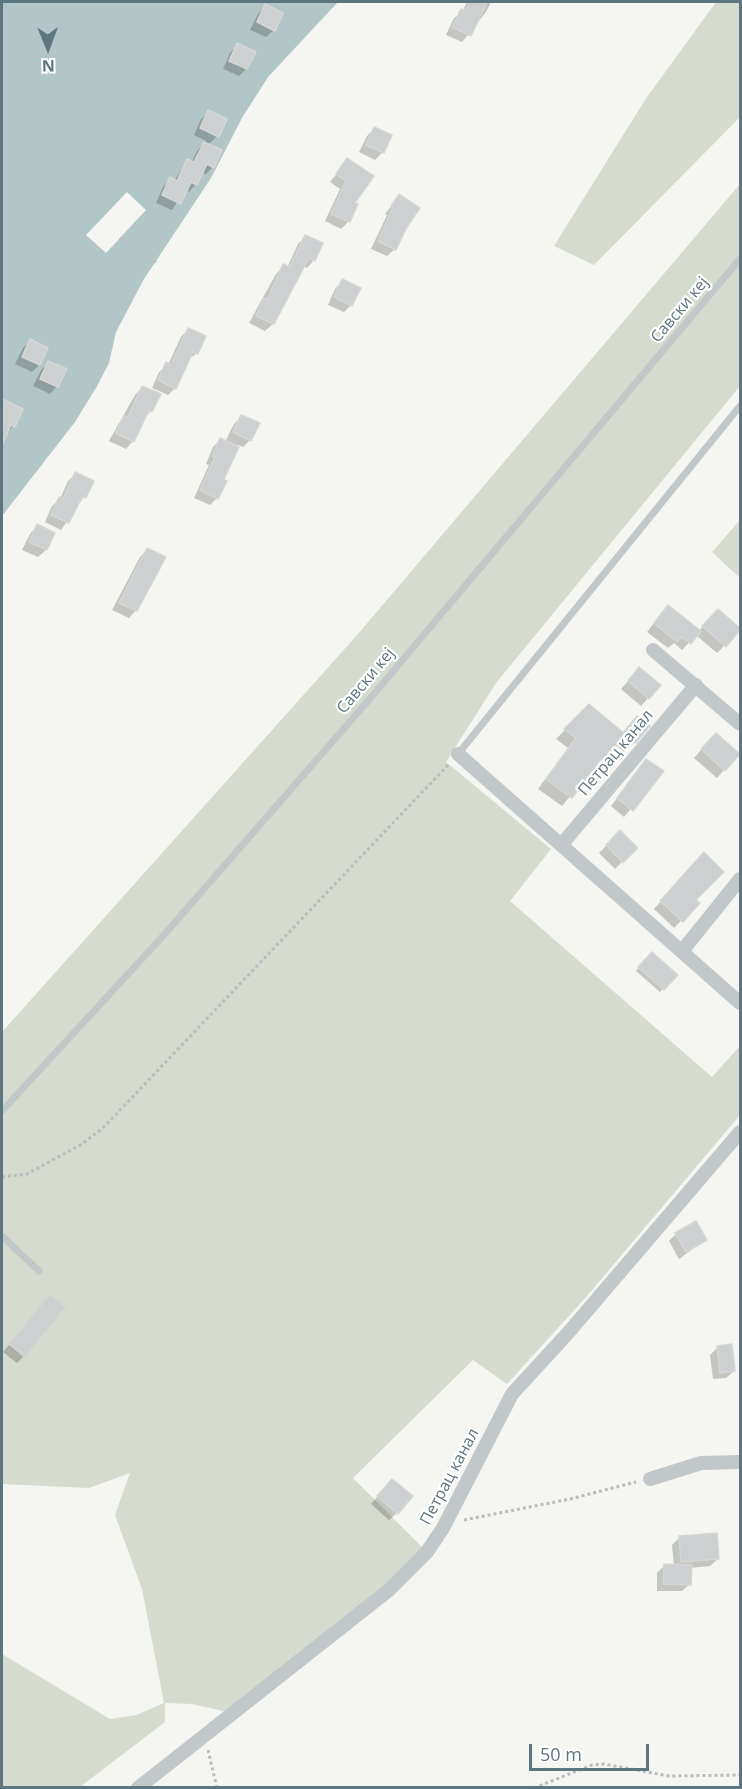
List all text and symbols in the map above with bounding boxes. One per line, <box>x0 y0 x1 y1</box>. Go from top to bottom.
north arrow <box>18 18 78 78</box>
text: N <box>42 55 55 77</box>
street label: Савски кеј <box>647 273 713 347</box>
street label: Савски кеј <box>333 644 399 718</box>
street label: Петрац канал <box>574 706 658 800</box>
street label: Петрац канал <box>417 1426 483 1528</box>
scale bar <box>532 1732 652 1770</box>
text: 50 m <box>540 1742 582 1766</box>

